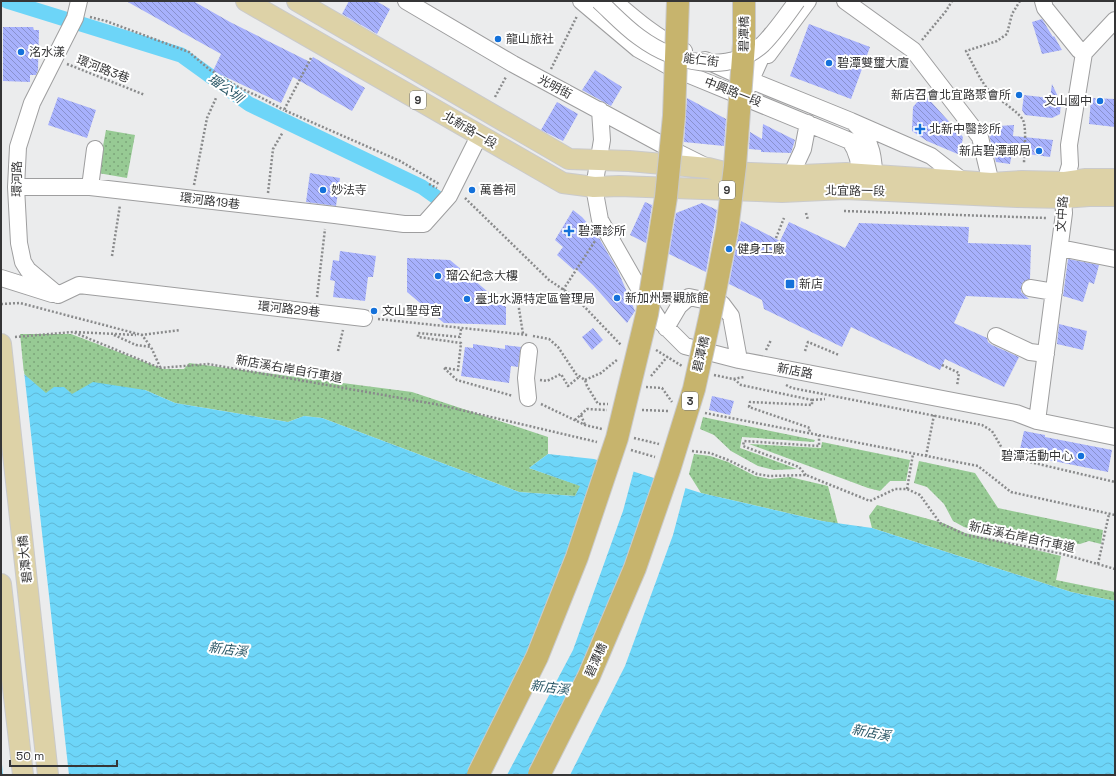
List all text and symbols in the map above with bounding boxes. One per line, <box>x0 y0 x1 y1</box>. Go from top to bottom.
street label: 碧潭橋 <box>736 16 752 52</box>
place label: 龍山旅社 <box>506 31 554 47</box>
marker: 龍山旅社 <box>493 34 503 44</box>
place label: 洺水漾 <box>29 44 65 60</box>
marker: 洺水漾 <box>16 47 26 57</box>
street label: 能仁街 <box>682 50 720 70</box>
street label: 環河路3巷 <box>74 52 132 86</box>
place label: 碧潭雙璽大廈 <box>837 55 909 71</box>
marker: 碧潭雙璽大廈 <box>824 58 834 68</box>
water label: 瑠公圳 <box>205 70 248 108</box>
street label: 光明街 <box>535 71 575 103</box>
street label: 中興路一段 <box>702 74 764 110</box>
place label: 新店召會北宜路聚會所 <box>891 87 1011 103</box>
marker: 新店召會北宜路聚會所 <box>1014 90 1024 100</box>
road number: 9 <box>410 91 426 109</box>
place label: 文山國中 <box>1044 93 1092 109</box>
marker: 文山國中 <box>1095 96 1105 106</box>
street label: 北新路一段 <box>440 108 500 152</box>
place label: 北新中醫診所 <box>929 121 1001 137</box>
marker: 北新中醫診所 <box>914 123 926 135</box>
place label: 新店碧潭郵局 <box>959 143 1031 159</box>
marker: 新店碧潭郵局 <box>1034 146 1044 156</box>
street label: 環河路 <box>9 161 25 197</box>
road number: 9 <box>719 181 735 199</box>
place label: 妙法寺 <box>331 182 367 198</box>
place label: 萬善祠 <box>480 182 516 198</box>
street label: 北宜路一段 <box>825 182 885 200</box>
marker: 妙法寺 <box>318 185 328 195</box>
marker: 萬善祠 <box>467 185 477 195</box>
street label: 環河路19巷 <box>179 189 241 213</box>
street label: 文中路 <box>1053 195 1071 233</box>
place label: 碧潭診所 <box>578 223 626 239</box>
marker: 碧潭診所 <box>563 225 575 237</box>
place label: 健身工廠 <box>737 241 785 257</box>
marker: 健身工廠 <box>724 244 734 254</box>
place label: 瑠公紀念大樓 <box>446 268 518 284</box>
marker: 瑠公紀念大樓 <box>433 271 443 281</box>
place label: 新店 <box>799 276 823 292</box>
marker: 新店 <box>784 278 796 290</box>
place label: 新加州景觀旅館 <box>625 290 709 306</box>
place label: 臺北水源特定區管理局 <box>475 291 595 307</box>
marker: 新加州景觀旅館 <box>612 293 622 303</box>
marker: 臺北水源特定區管理局 <box>462 294 472 304</box>
street label: 環河路29巷 <box>257 298 321 320</box>
place label: 文山聖母宮 <box>382 303 442 319</box>
marker: 文山聖母宮 <box>369 306 379 316</box>
street label: 碧潭橋 <box>689 335 713 373</box>
street label: 新店溪右岸自行車道 <box>234 352 344 386</box>
street label: 新店路 <box>776 360 814 382</box>
road number: 3 <box>682 392 698 410</box>
place label: 碧潭活動中心 <box>1001 448 1073 464</box>
marker: 碧潭活動中心 <box>1076 451 1086 461</box>
street label: 新店溪右岸自行車道 <box>968 518 1076 556</box>
street label: 碧潭大橋 <box>15 534 35 584</box>
water label: 新店溪 <box>208 639 250 661</box>
street label: 碧潭橋 <box>581 640 611 680</box>
water label: 新店溪 <box>530 677 572 699</box>
water label: 新店溪 <box>850 720 894 745</box>
scale bar <box>10 742 117 768</box>
text: 50 m <box>16 748 44 764</box>

